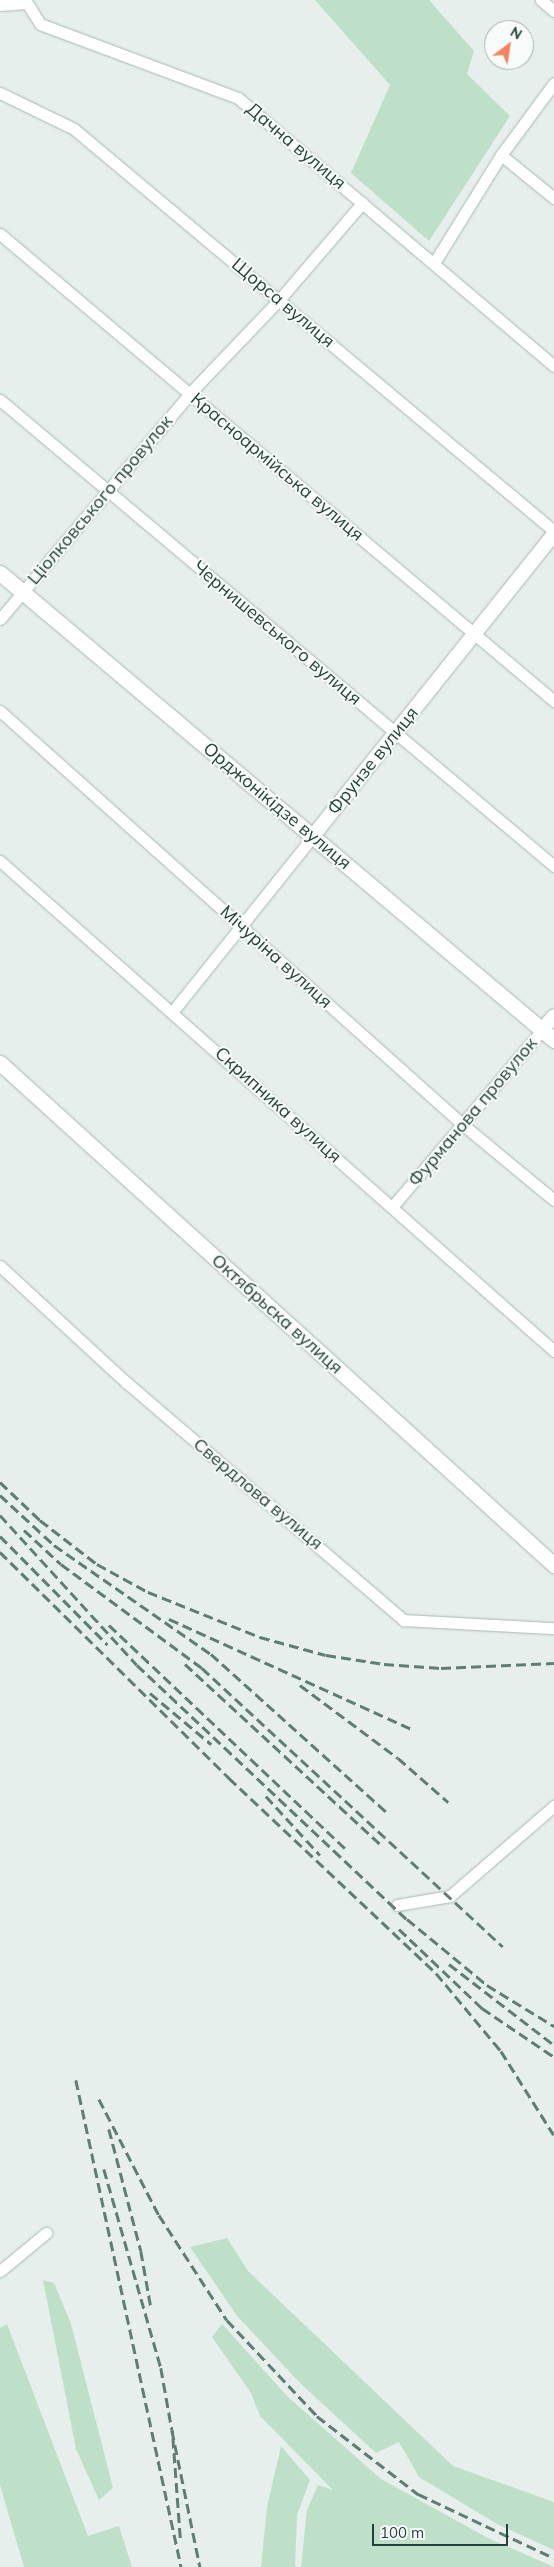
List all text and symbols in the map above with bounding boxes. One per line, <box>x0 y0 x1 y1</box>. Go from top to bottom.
north arrow <box>484 20 534 70</box>
text: N <box>507 23 525 43</box>
street label: Дачна вулиця <box>242 98 350 194</box>
street label: Щорса вулиця <box>227 254 339 352</box>
street label: Красноармійська вулиця <box>186 388 368 546</box>
street label: Ціолковського провулок <box>23 411 177 589</box>
street label: Чернишевського вулиця <box>188 556 366 710</box>
street label: Фрунзе вулиця <box>323 703 423 819</box>
street label: Орджонікідзе вулиця <box>199 738 355 874</box>
street label: Мічуріна вулиця <box>216 901 336 1013</box>
street label: Фурманова провулок <box>404 1033 542 1191</box>
street label: Скрипника вулиця <box>210 1043 346 1167</box>
street label: Октябрьска вулиця <box>207 1249 347 1379</box>
street label: Свердлова вулиця <box>189 1434 327 1554</box>
scale bar <box>374 2514 510 2546</box>
text: 100 m <box>380 2523 424 2542</box>

